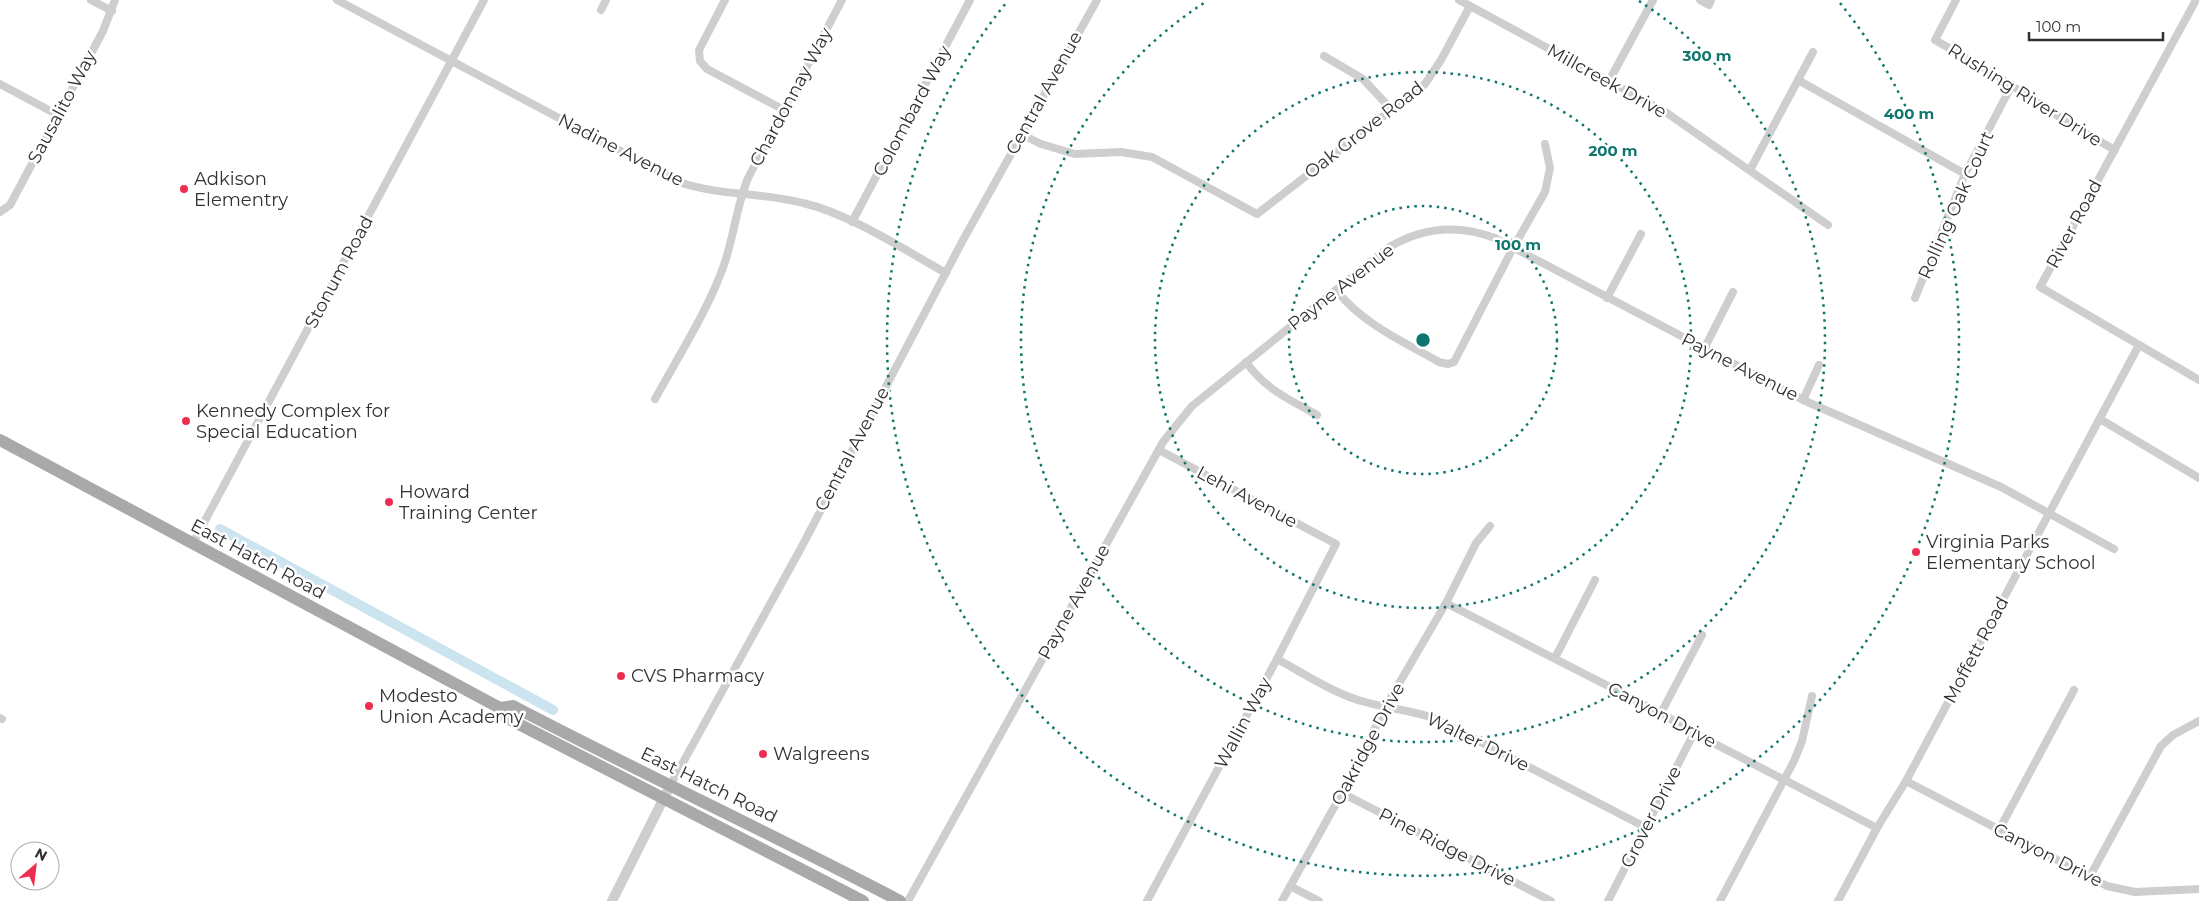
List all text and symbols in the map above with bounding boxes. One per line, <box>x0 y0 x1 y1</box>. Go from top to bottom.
scale bar <box>2029 10 2163 42</box>
text: 100 m <box>2036 17 2081 36</box>
street label: Chardonnay Way <box>745 24 837 170</box>
street label: Central Avenue <box>1001 28 1087 158</box>
street label: Millcreek Drive <box>1543 39 1671 123</box>
street label: Rushing River Drive <box>1944 39 2106 151</box>
street label: Colombard Way <box>868 42 956 180</box>
text: 300 m <box>1681 46 1732 65</box>
street label: Sausalito Way <box>23 47 101 167</box>
street label: Oak Grove Road <box>1300 77 1428 183</box>
text: 400 m <box>1884 104 1934 123</box>
street label: Nadine Avenue <box>555 109 688 191</box>
street label: Rolling Oak Court <box>1913 128 1999 282</box>
text: 200 m <box>1588 141 1638 160</box>
place label: Adkison Elementry <box>194 168 288 211</box>
street label: River Road <box>2041 176 2107 272</box>
marker: Adkison Elementry <box>178 183 190 195</box>
street label: Stonum Road <box>300 212 378 332</box>
text: 100 m <box>1495 235 1541 254</box>
street label: Payne Avenue <box>1284 239 1398 335</box>
street label: Payne Avenue <box>1678 328 1802 406</box>
centre of rings <box>1414 331 1432 349</box>
street label: Central Avenue <box>810 383 894 515</box>
place label: Kennedy Complex for Special Education <box>196 400 390 443</box>
marker: Kennedy Complex for Special Education <box>180 415 192 427</box>
street label: Lehi Avenue <box>1193 461 1301 533</box>
place label: Howard Training Center <box>399 481 538 524</box>
marker: Howard Training Center <box>383 496 395 508</box>
street label: East Hatch Road <box>187 514 329 604</box>
place label: Virginia Parks Elementary School <box>1926 531 2096 574</box>
street label: Payne Avenue <box>1033 540 1115 663</box>
marker: Virginia Parks Elementary School <box>1910 546 1922 558</box>
street label: Moffett Road <box>1939 593 2013 707</box>
place label: CVS Pharmacy <box>631 665 764 687</box>
marker: CVS Pharmacy <box>615 670 627 682</box>
street label: Wallin Way <box>1210 673 1276 772</box>
street label: Canyon Drive <box>1604 677 1720 753</box>
street label: Oakridge Drive <box>1326 679 1410 809</box>
place label: Modesto Union Academy <box>379 685 524 728</box>
marker: Modesto Union Academy <box>363 700 375 712</box>
street label: Walter Drive <box>1423 708 1533 776</box>
street label: East Hatch Road <box>637 742 781 828</box>
place label: Walgreens <box>773 743 870 765</box>
marker: Walgreens <box>757 748 769 760</box>
street label: Grover Drive <box>1616 762 1686 872</box>
street label: Pine Ridge Drive <box>1375 803 1519 891</box>
street label: Canyon Drive <box>1990 818 2107 892</box>
north arrow <box>10 841 60 891</box>
text: N <box>32 844 50 865</box>

